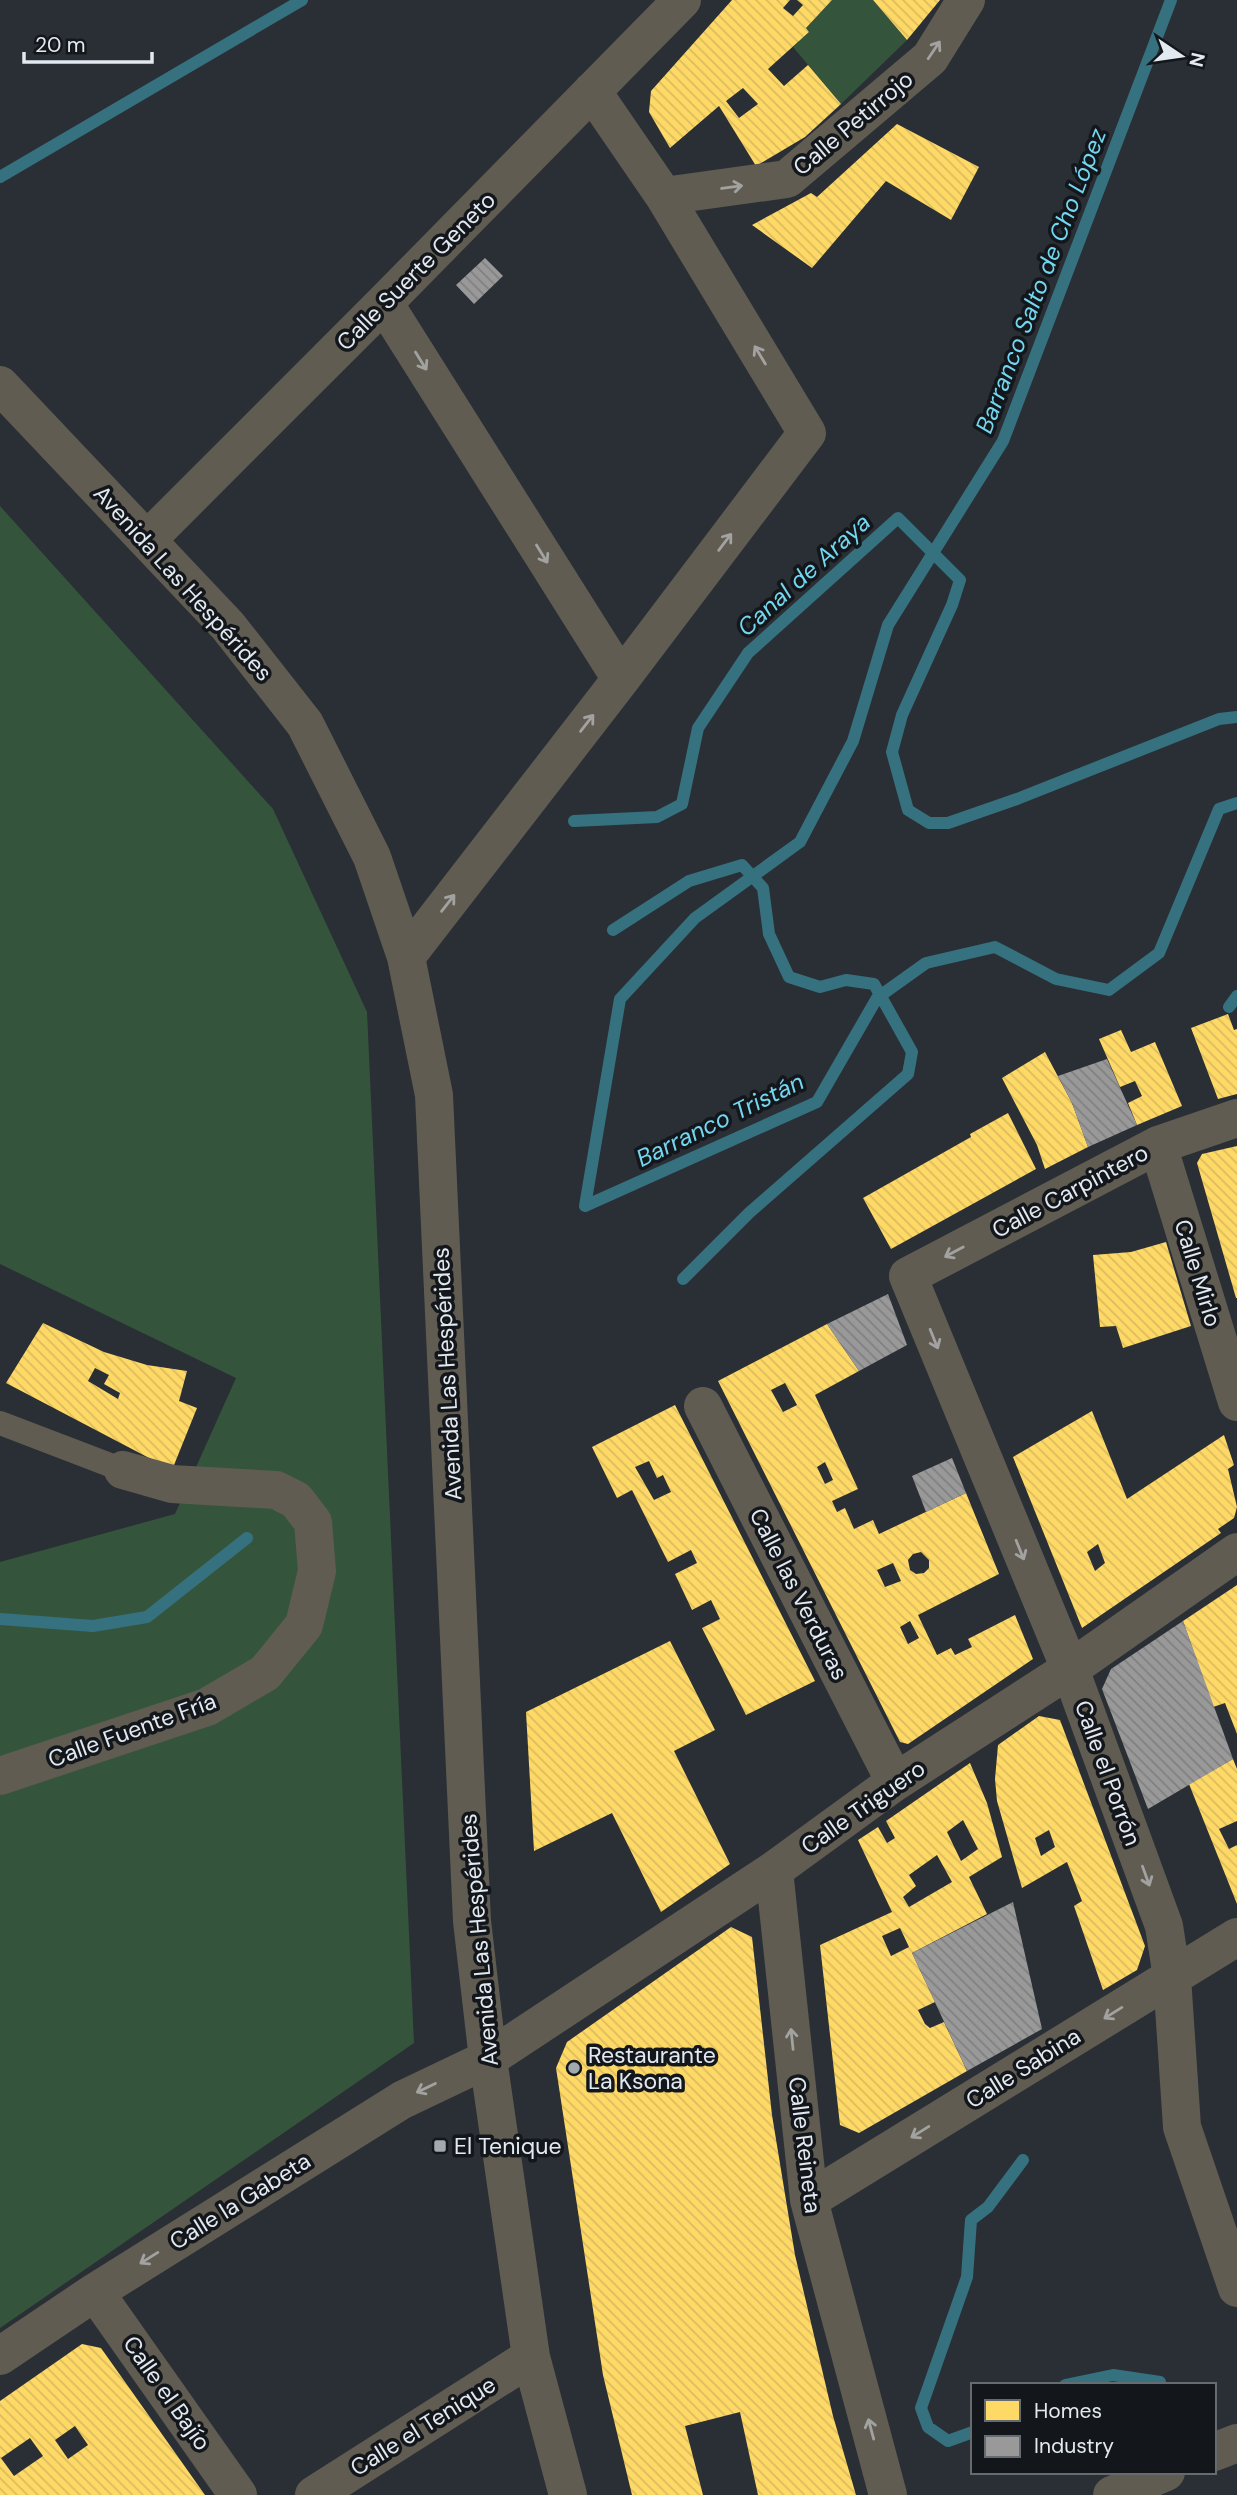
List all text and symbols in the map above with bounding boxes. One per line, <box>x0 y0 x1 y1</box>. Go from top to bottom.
scale bar <box>24 21 152 65</box>
north arrow <box>1146 21 1216 91</box>
text: 20 m <box>35 31 86 59</box>
one-way arrow <box>927 41 942 60</box>
text: N <box>1183 50 1211 69</box>
street label: Calle Petirrojo <box>787 64 919 182</box>
water label: Barranco Salto de Cho López <box>968 123 1113 438</box>
one-way arrow <box>720 180 743 193</box>
street label: Calle Suerte Geneto <box>330 185 502 357</box>
one-way arrow <box>753 346 767 366</box>
one-way arrow <box>414 351 428 371</box>
street label: Avenida Las Hespérides <box>87 479 279 687</box>
water label: Canal de Araya <box>731 507 877 643</box>
one-way arrow <box>717 533 732 552</box>
one-way arrow <box>536 543 550 563</box>
one-way arrow <box>580 715 595 733</box>
one-way arrow <box>440 895 455 913</box>
water label: Barranco Tristán <box>631 1066 809 1174</box>
street label: Calle Carpintero <box>987 1137 1153 1245</box>
street label: Calle Mirlo <box>1167 1216 1229 1330</box>
one-way arrow <box>945 1245 965 1259</box>
street label: Avenida Las Hespérides <box>425 1247 469 1501</box>
one-way arrow <box>928 1328 941 1350</box>
street label: Calle las Verduras <box>743 1503 855 1685</box>
one-way arrow <box>1015 1538 1028 1560</box>
street label: Calle Fuente Fría <box>44 1686 220 1774</box>
street label: Calle el Porrón <box>1068 1696 1148 1850</box>
street label: Calle Triguero <box>795 1753 931 1861</box>
street label: Avenida Las Hespérides <box>453 1812 505 2068</box>
one-way arrow <box>1140 1865 1153 1887</box>
one-way arrow <box>1104 2006 1124 2020</box>
street label: Calle Sabina <box>960 2021 1086 2115</box>
one-way arrow <box>785 2028 798 2051</box>
place label: Restaurante La Ksona <box>588 2040 716 2096</box>
marker: Restaurante La Ksona <box>566 2060 582 2076</box>
street label: Calle Reineta <box>782 2075 828 2215</box>
one-way arrow <box>416 2082 437 2096</box>
one-way arrow <box>910 2125 930 2139</box>
place label: El Tenique <box>454 2131 562 2161</box>
marker: El Tenique <box>432 2138 448 2154</box>
street label: Calle la Gabeta <box>164 2146 316 2256</box>
one-way arrow <box>139 2252 159 2266</box>
street label: Calle el Bajío <box>116 2330 218 2456</box>
street label: Calle el Tenique <box>345 2369 501 2483</box>
legend <box>971 2383 1216 2474</box>
text: Homes <box>1034 2397 1102 2425</box>
one-way arrow <box>863 2418 876 2440</box>
text: Industry <box>1034 2432 1114 2460</box>

